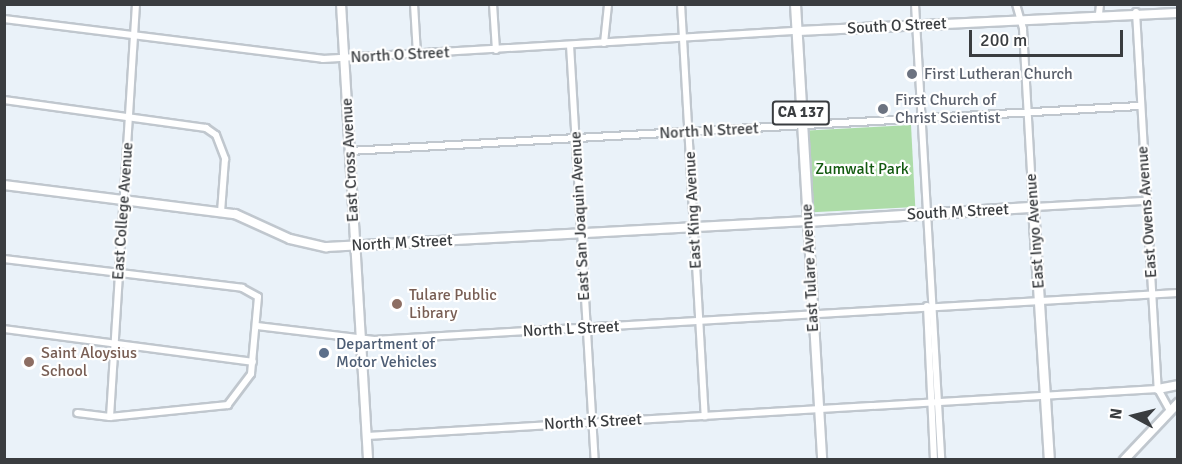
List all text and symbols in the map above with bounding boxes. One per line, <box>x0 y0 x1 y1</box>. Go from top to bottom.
street label: South O Street <box>847 14 947 38</box>
scale bar <box>972 18 1126 56</box>
text: 200 m <box>980 29 1027 51</box>
street label: North O Street <box>350 43 450 67</box>
place label: First Lutheran Church <box>924 64 1073 84</box>
marker: First Lutheran Church <box>905 67 919 81</box>
place label: First Church of Christ Scientist <box>895 90 1000 128</box>
street label: East Cross Avenue <box>337 97 363 223</box>
road number: CA 137 <box>771 101 831 125</box>
marker: First Church of Christ Scientist <box>876 102 890 116</box>
street label: North N Street <box>659 119 759 143</box>
street label: East San Joaquin Avenue <box>566 131 594 301</box>
street label: East College Avenue <box>109 141 137 281</box>
street label: East Owens Avenue <box>1133 145 1161 279</box>
street label: East King Avenue <box>680 151 706 269</box>
park label: Zumwalt Park <box>815 159 909 179</box>
street label: East Inyo Avenue <box>1021 173 1049 289</box>
street label: South M Street <box>907 200 1009 224</box>
street label: East Tulare Avenue <box>797 203 823 333</box>
street label: North M Street <box>351 231 453 255</box>
place label: Tulare Public Library <box>409 285 497 323</box>
marker: Tulare Public Library <box>390 297 404 311</box>
street label: North L Street <box>522 317 620 341</box>
place label: Department of Motor Vehicles <box>336 334 437 372</box>
place label: Saint Aloysius School <box>41 343 137 381</box>
marker: Department of Motor Vehicles <box>317 346 331 360</box>
marker: Saint Aloysius School <box>22 355 36 369</box>
north arrow <box>1104 386 1164 446</box>
text: N <box>1106 407 1127 421</box>
street label: North K Street <box>544 410 642 434</box>

